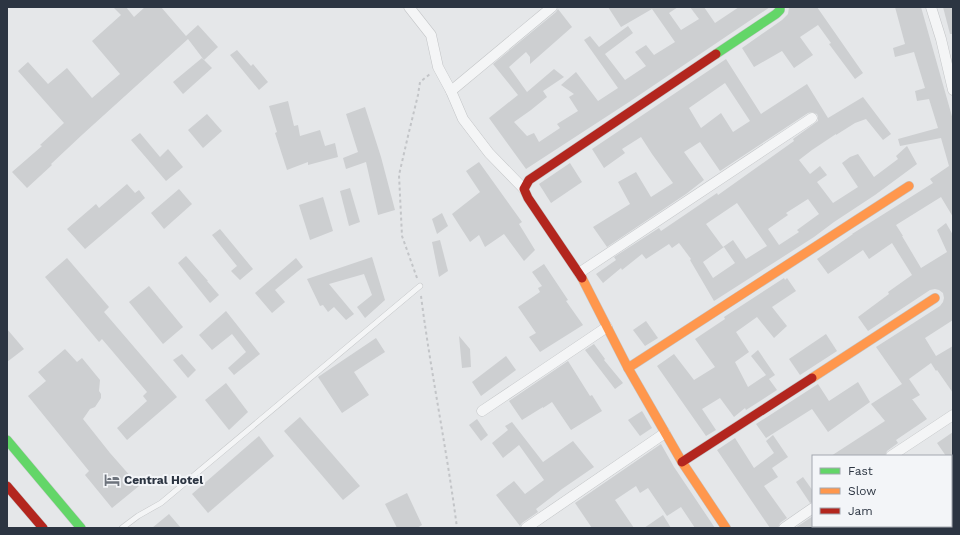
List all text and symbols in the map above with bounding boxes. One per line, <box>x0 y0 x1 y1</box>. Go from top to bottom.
legend <box>812 455 952 527</box>
text: Fast <box>848 464 873 478</box>
hotel icon: Central Hotel <box>103 471 121 489</box>
place label: Central Hotel <box>124 473 203 487</box>
text: Slow <box>848 484 876 498</box>
text: Jam <box>848 504 873 518</box>

